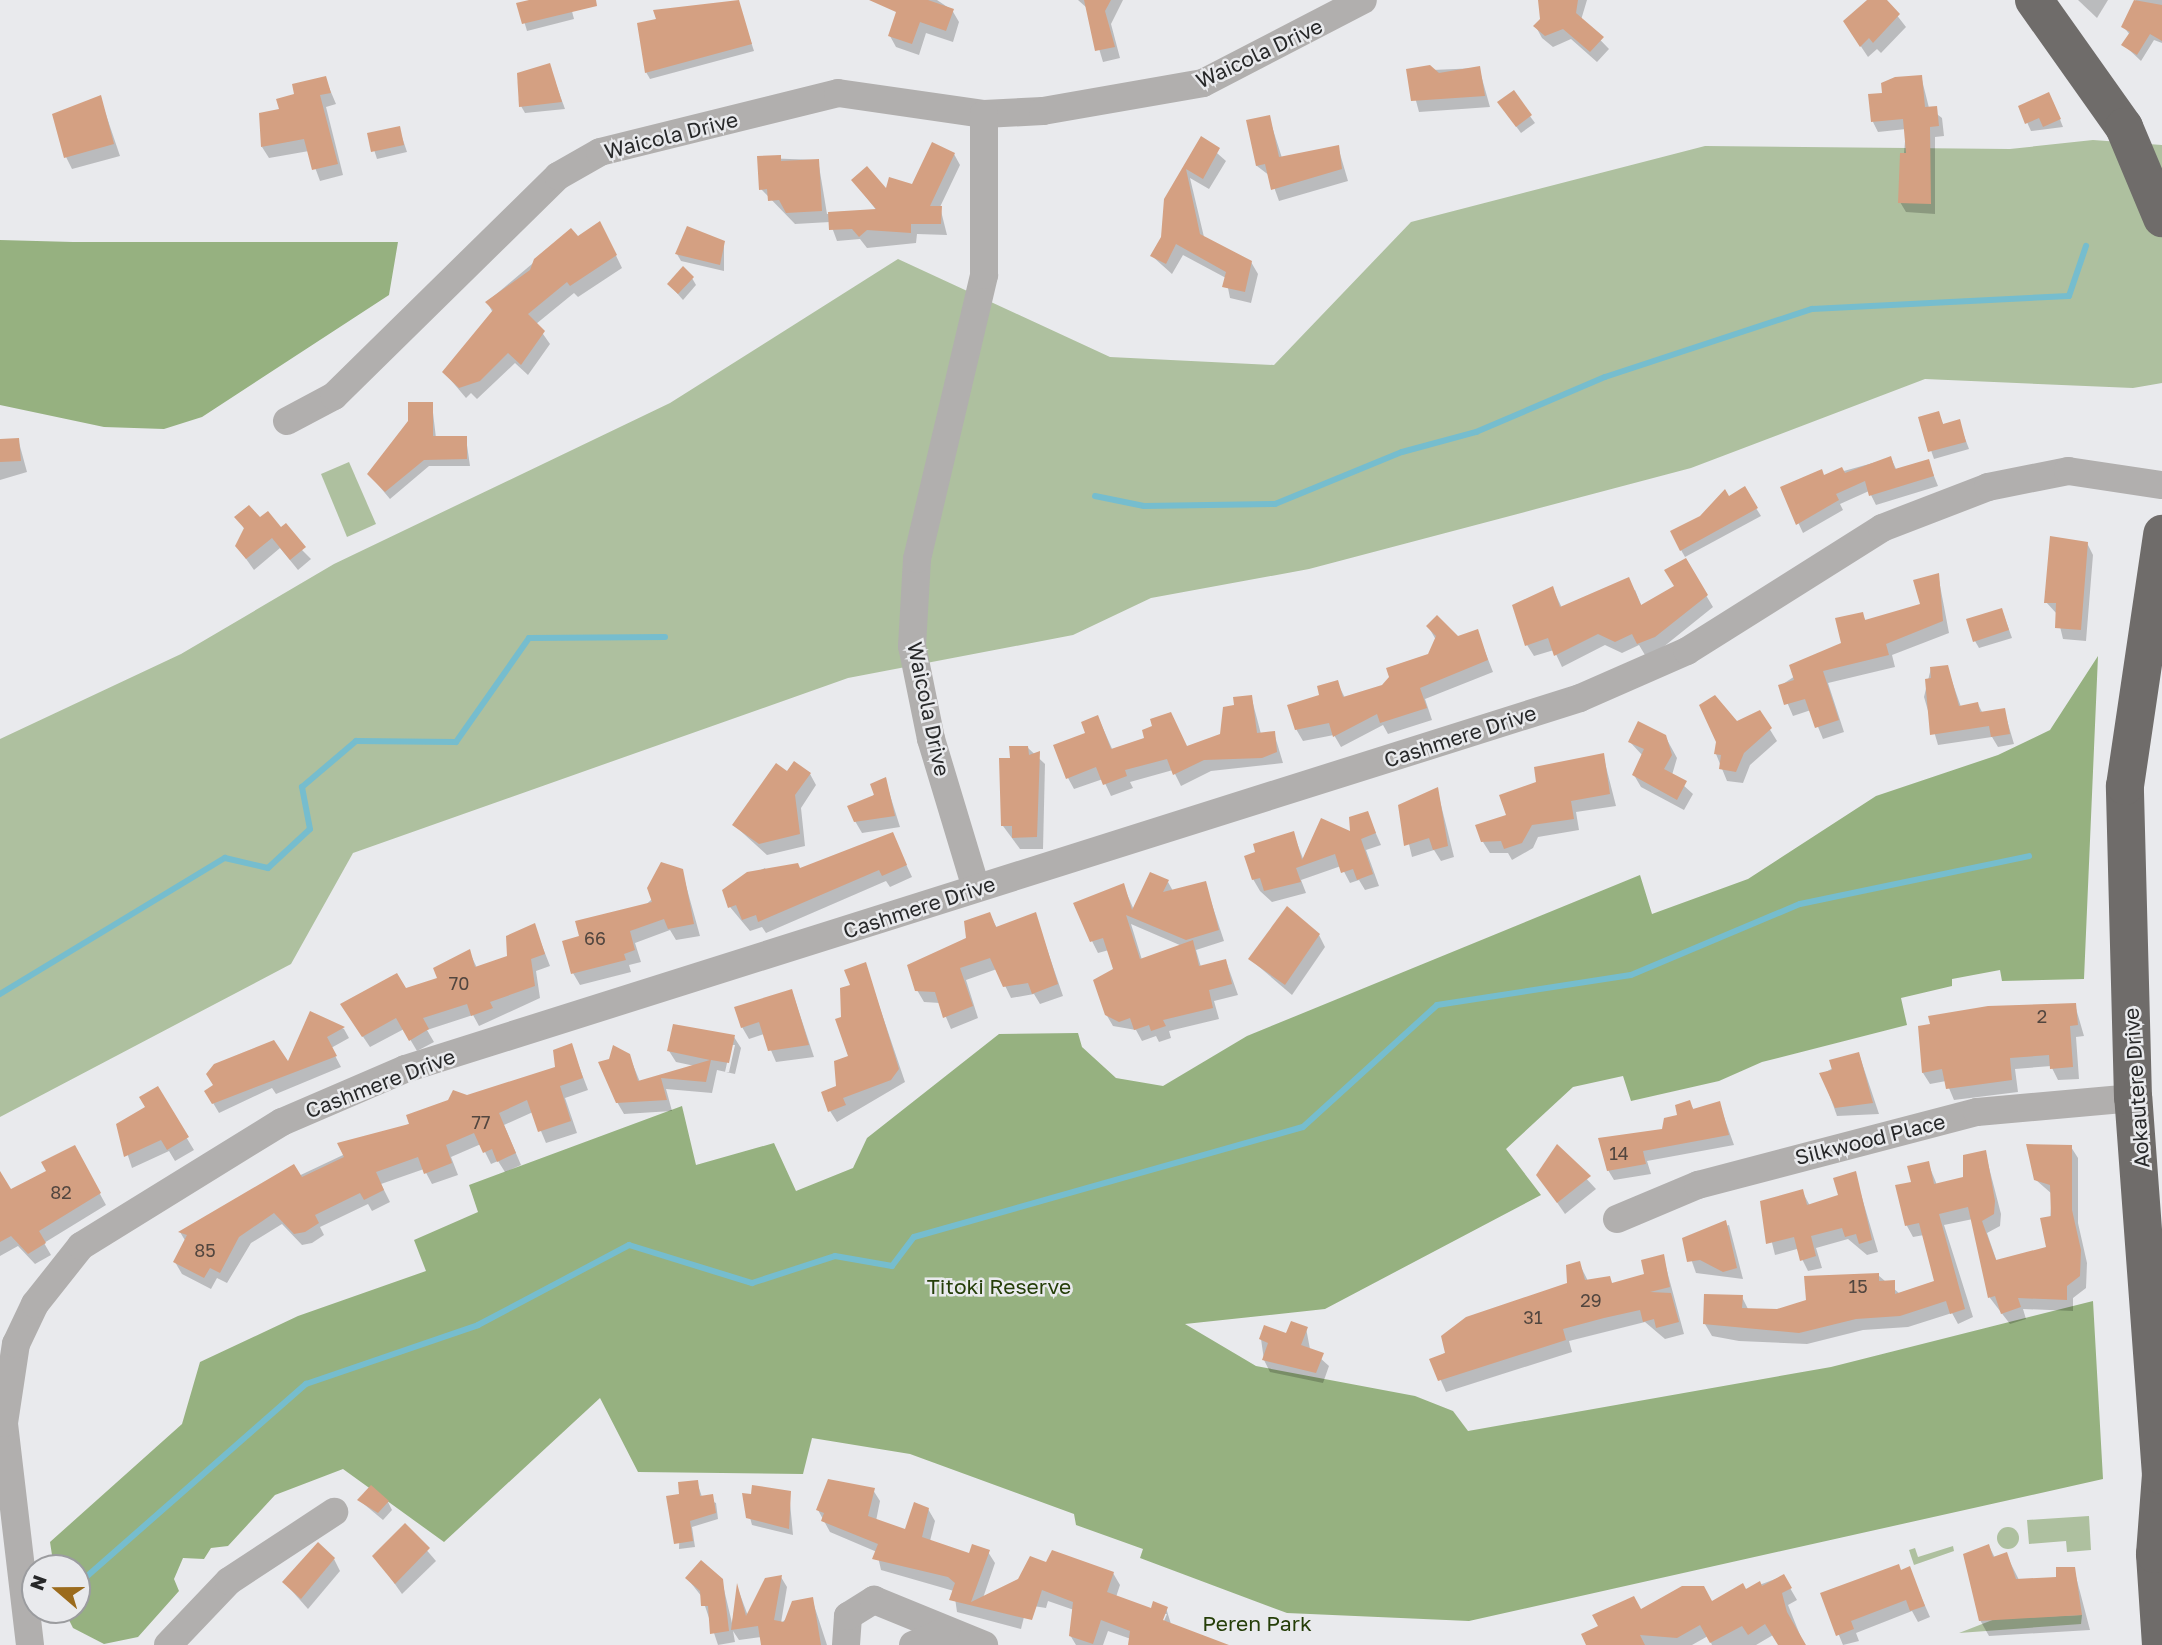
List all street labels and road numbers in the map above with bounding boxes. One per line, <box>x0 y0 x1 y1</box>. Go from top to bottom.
street label: Waicola Drive <box>1192 13 1326 93</box>
street label: Waicola Drive <box>602 106 740 164</box>
street label: Waicola Drive <box>902 640 956 778</box>
street label: Cashmere Drive <box>1381 700 1539 772</box>
street label: Cashmere Drive <box>840 871 998 943</box>
street label: Aokautere Drive <box>2118 1007 2154 1169</box>
street label: Cashmere Drive <box>302 1043 458 1123</box>
street label: Silkwood Place <box>1792 1108 1948 1170</box>

